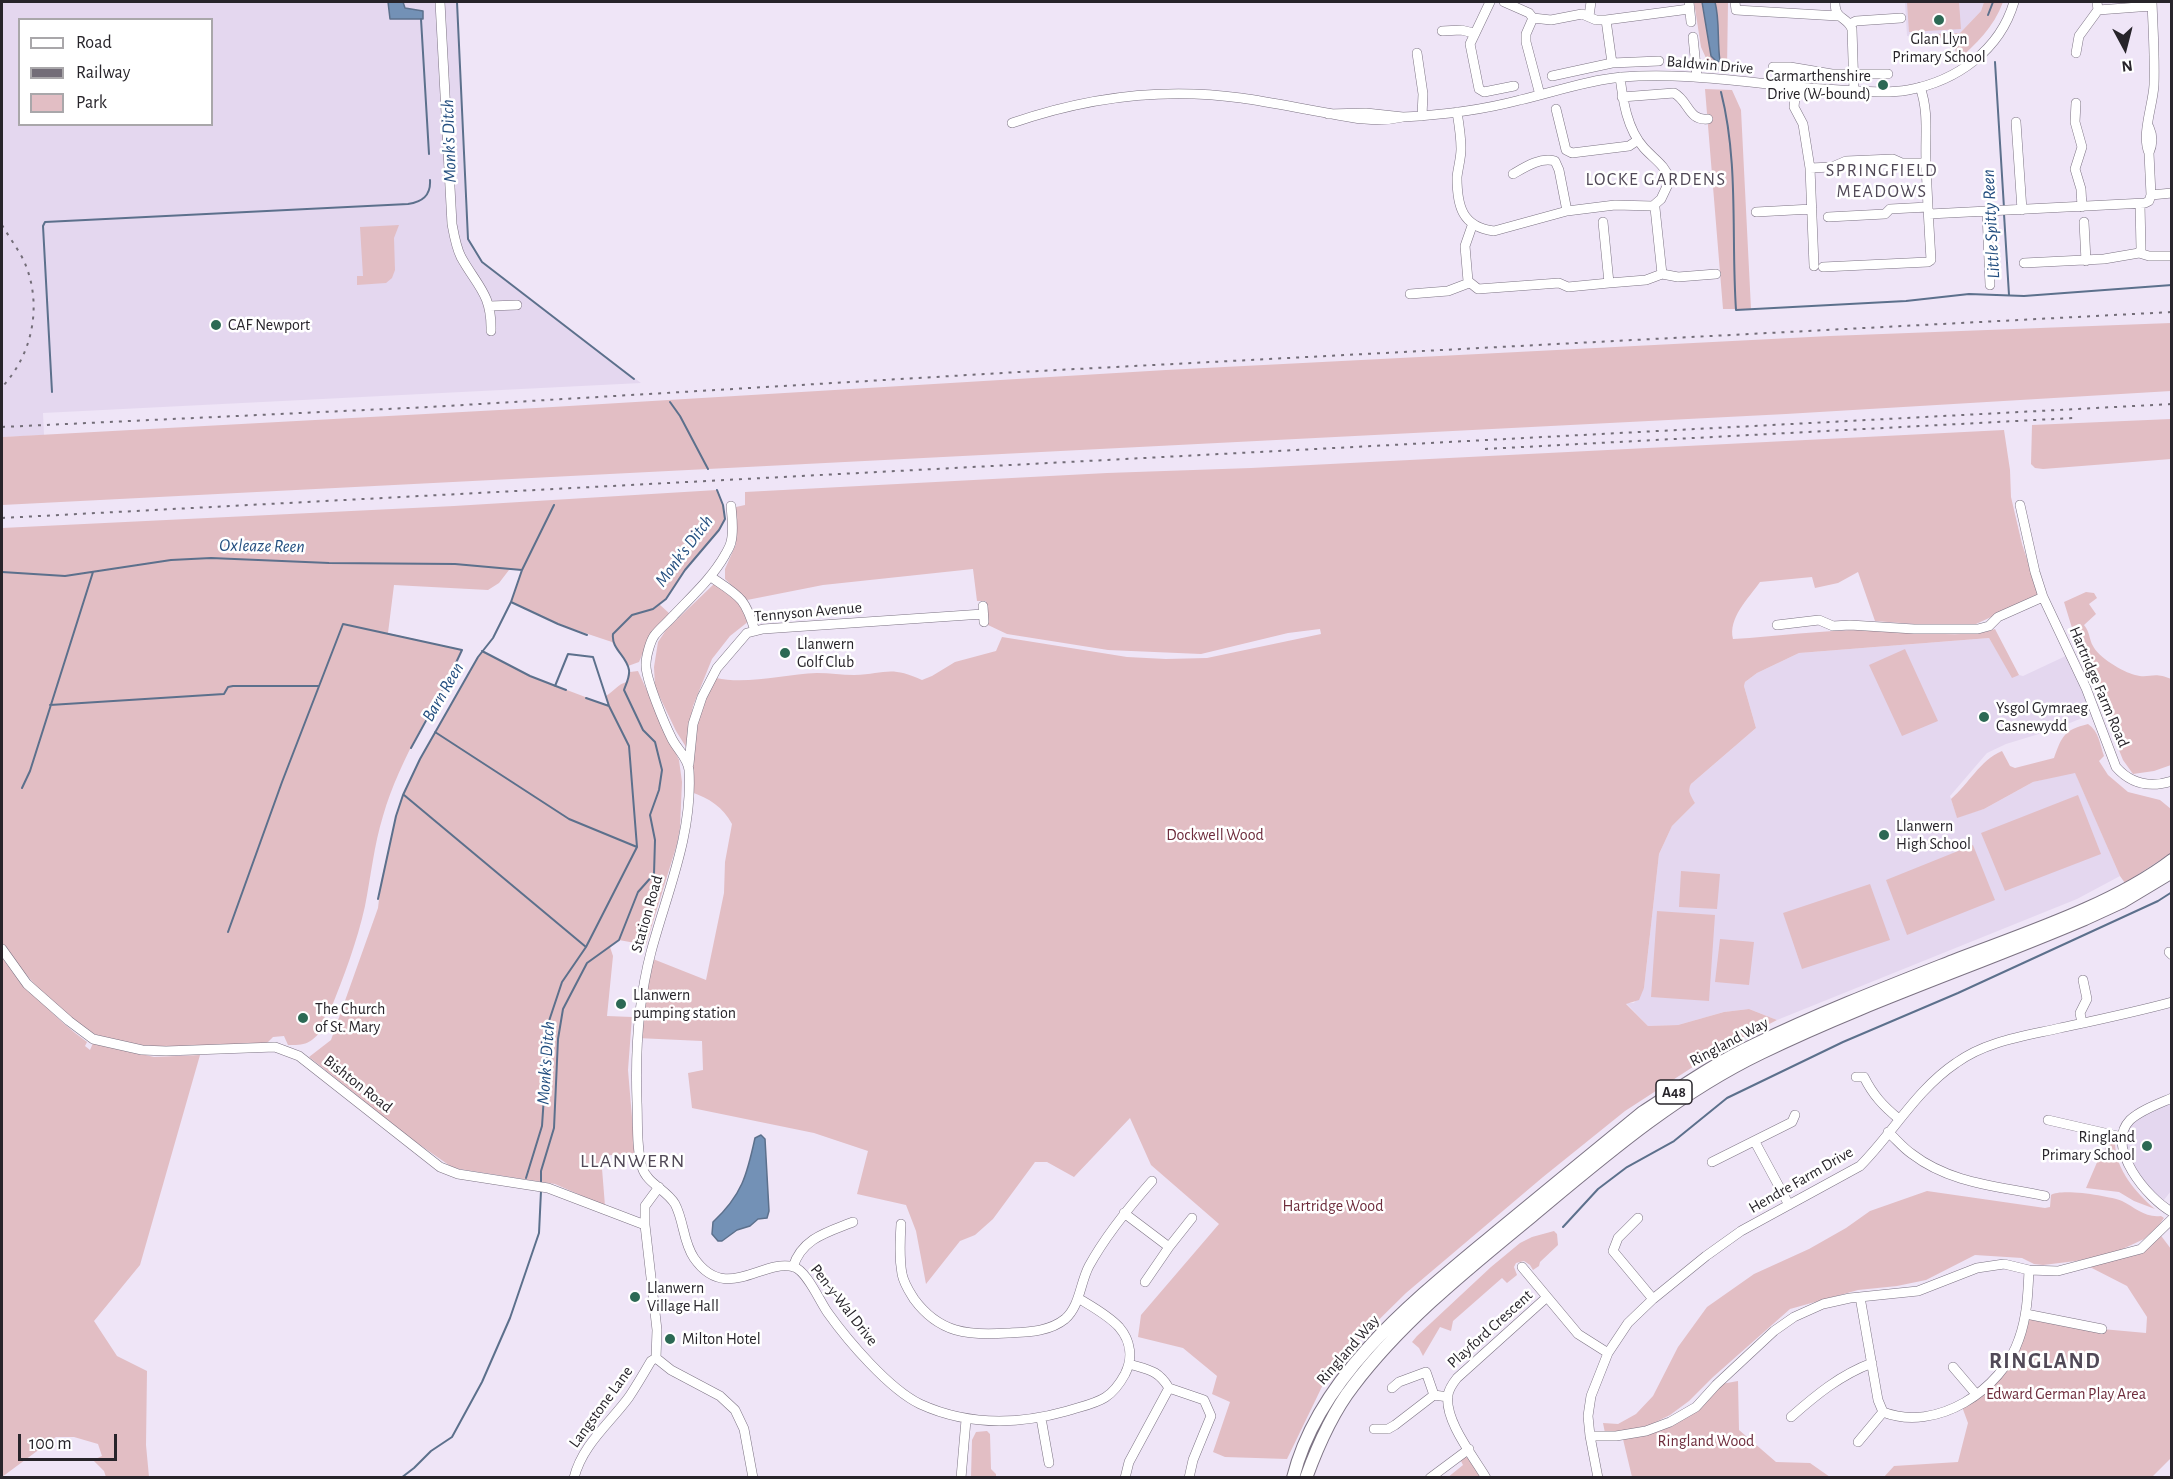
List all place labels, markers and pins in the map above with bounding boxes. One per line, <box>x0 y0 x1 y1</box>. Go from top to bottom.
marker: Glan Llyn Primary School <box>1932 13 1946 27</box>
place label: Glan Llyn Primary School <box>1892 29 1986 67</box>
place label: Carmarthenshire Drive (W-bound) <box>1765 66 1871 104</box>
marker: Carmarthenshire Drive (W-bound) <box>1876 78 1890 92</box>
place label: CAF Newport <box>228 315 310 335</box>
marker: CAF Newport <box>209 318 223 332</box>
place label: Llanwern Golf Club <box>797 634 854 672</box>
marker: Llanwern Golf Club <box>778 646 792 660</box>
place label: Ysgol Gymraeg Casnewydd <box>1996 698 2088 736</box>
marker: Ysgol Gymraeg Casnewydd <box>1977 710 1991 724</box>
place label: Llanwern High School <box>1896 816 1971 854</box>
marker: Llanwern High School <box>1877 828 1891 842</box>
place label: Llanwern pumping station <box>633 985 736 1023</box>
marker: Llanwern pumping station <box>614 997 628 1011</box>
place label: The Church of St. Mary <box>315 999 385 1037</box>
marker: The Church of St. Mary <box>296 1011 310 1025</box>
place label: Ringland Primary School <box>2042 1127 2135 1165</box>
marker: Ringland Primary School <box>2140 1139 2154 1153</box>
place label: Llanwern Village Hall <box>647 1278 719 1316</box>
marker: Llanwern Village Hall <box>628 1290 642 1304</box>
place label: Milton Hotel <box>682 1329 761 1349</box>
marker: Milton Hotel <box>663 1332 677 1346</box>

